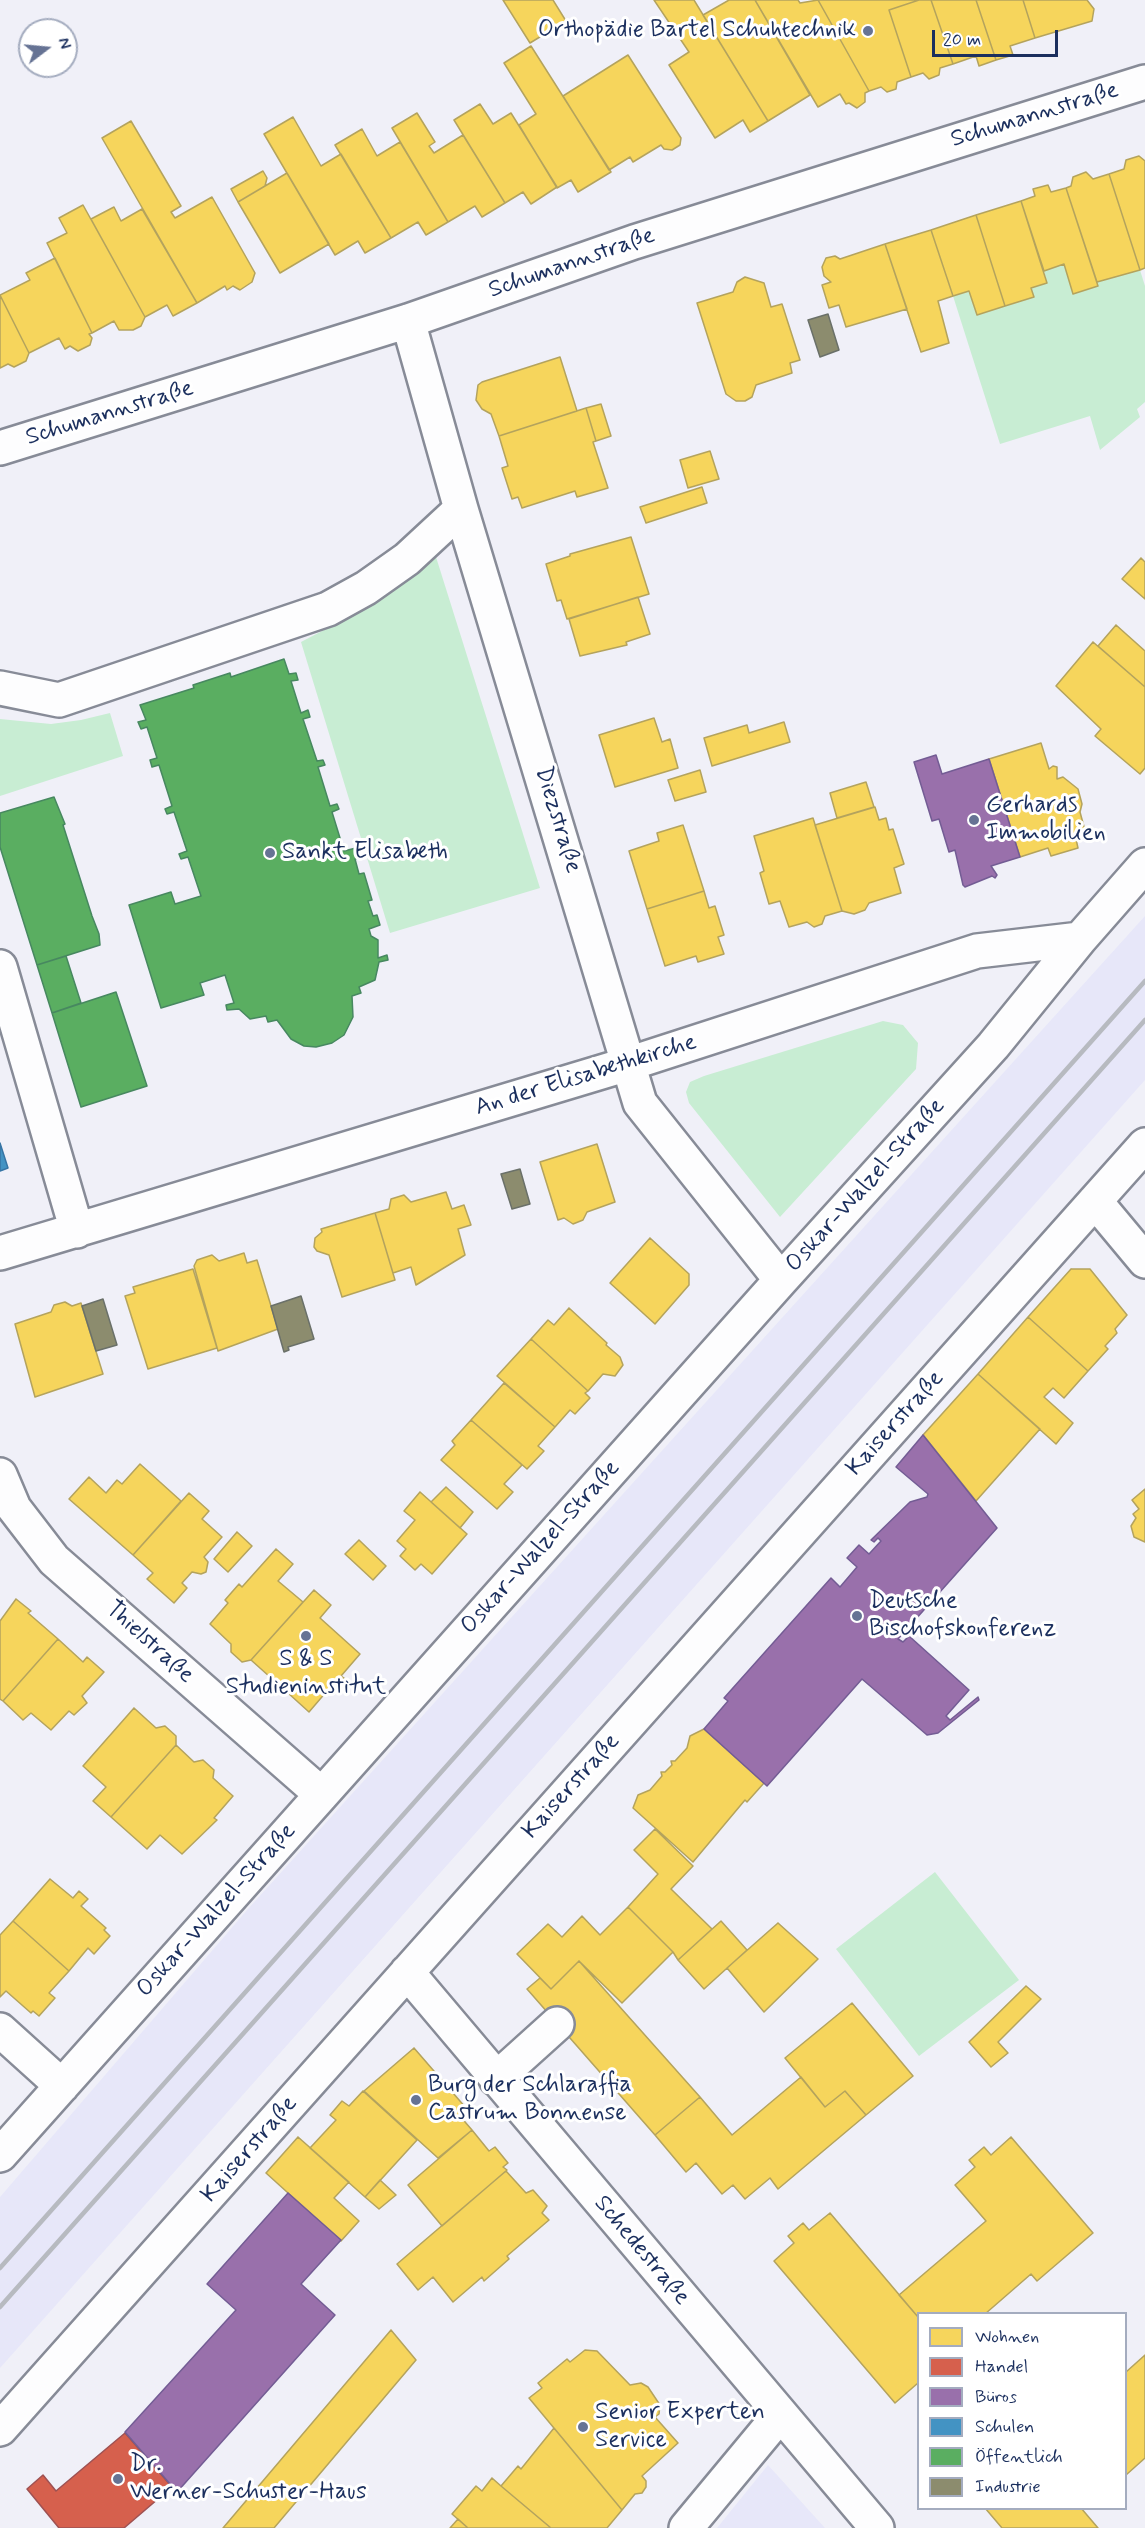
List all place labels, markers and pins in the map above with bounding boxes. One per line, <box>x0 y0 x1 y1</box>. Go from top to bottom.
place label: Orthopädie Bartel Schuhtechnik <box>538 17 856 45</box>
marker: Orthopädie Bartel Schuhtechnik <box>861 24 875 38</box>
place label: Gerhards Immobilien <box>986 792 1106 848</box>
marker: Gerhards Immobilien <box>967 813 981 827</box>
place label: Sankt Elisabeth <box>282 839 448 867</box>
marker: Sankt Elisabeth <box>263 846 277 860</box>
place label: Deutsche Bischofskonferenz <box>869 1588 1056 1644</box>
marker: Deutsche Bischofskonferenz <box>850 1609 864 1623</box>
marker: S & S Studieninstitut <box>299 1629 313 1643</box>
place label: S & S Studieninstitut <box>226 1646 386 1702</box>
place label: Burg der Schlaraffia Castrum Bonnense <box>428 2072 632 2128</box>
marker: Burg der Schlaraffia Castrum Bonnense <box>409 2093 423 2107</box>
place label: Senior Experten Service <box>595 2399 765 2455</box>
marker: Senior Experten Service <box>576 2420 590 2434</box>
place label: Dr. Werner-Schuster-Haus <box>130 2451 367 2507</box>
marker: Dr. Werner-Schuster-Haus <box>111 2472 125 2486</box>

